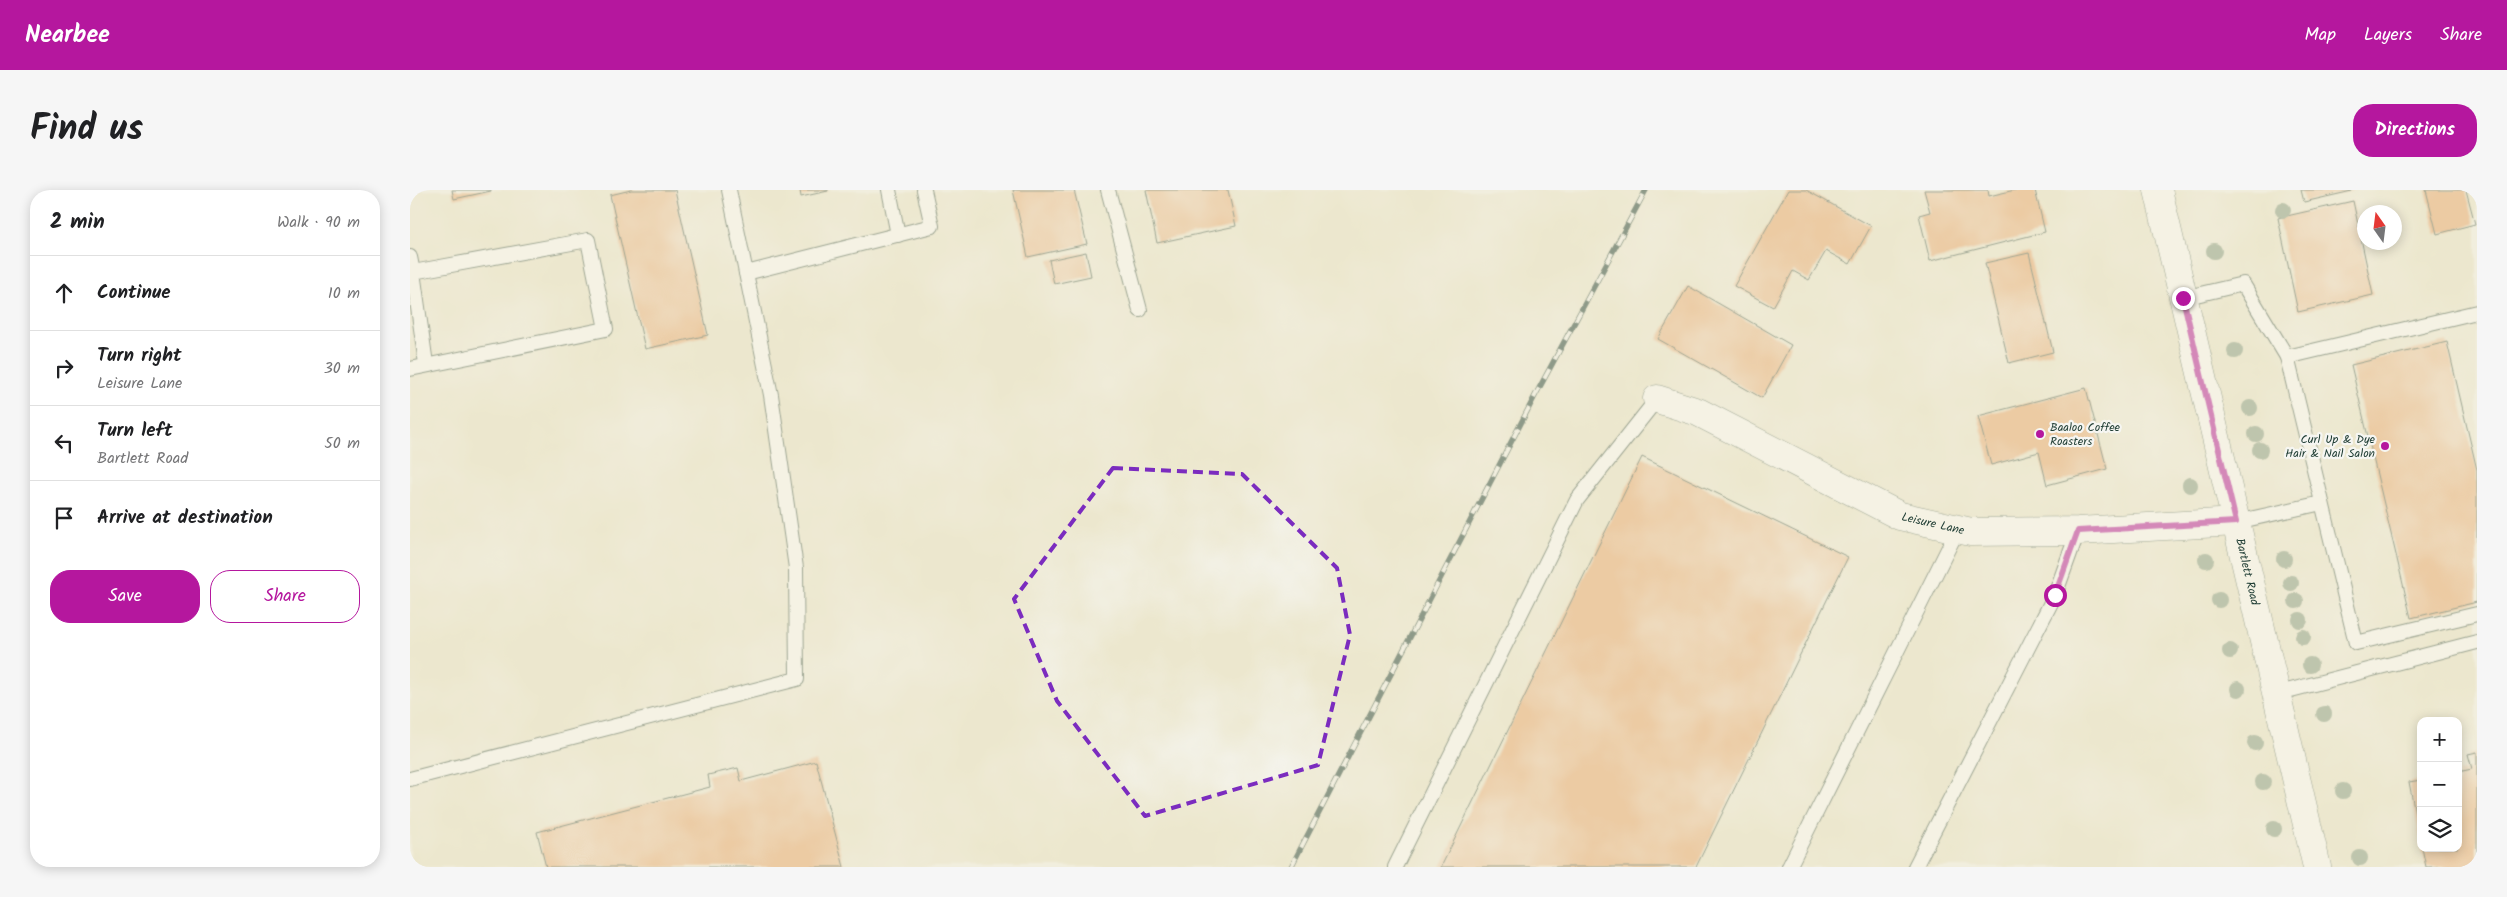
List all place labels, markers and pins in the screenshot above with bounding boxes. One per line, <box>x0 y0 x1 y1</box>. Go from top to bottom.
place label: Baaloo Coffee Roasters <box>2050 418 2121 451</box>
marker: Baaloo Coffee Roasters <box>2034 428 2046 440</box>
place label: Curl Up & Dye Hair & Nail Salon <box>2285 430 2376 463</box>
marker: Curl Up & Dye Hair & Nail Salon <box>2379 440 2391 452</box>

